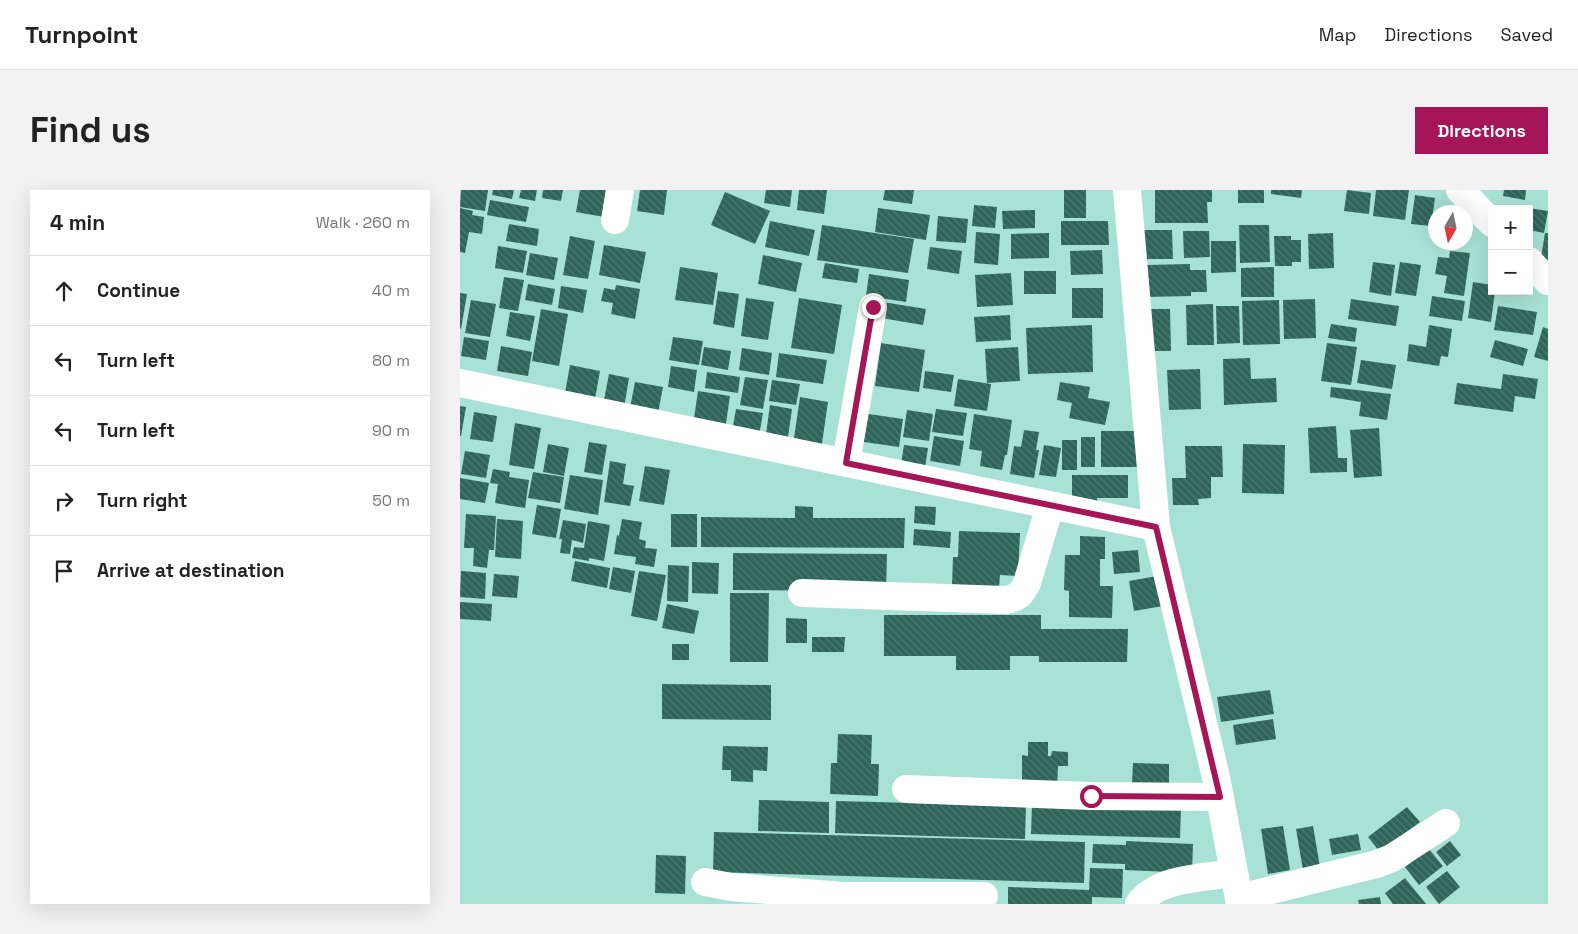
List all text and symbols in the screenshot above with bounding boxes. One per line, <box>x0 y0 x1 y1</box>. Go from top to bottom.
text: Turnpoint <box>25 19 138 50</box>
text: Map <box>1319 23 1356 46</box>
text: Directions <box>1384 23 1473 46</box>
text: Saved <box>1501 23 1553 46</box>
button: Directions <box>1415 107 1548 154</box>
text: Find us <box>30 108 151 152</box>
north arrow <box>1428 205 1473 250</box>
map controls <box>1488 205 1533 295</box>
button: + <box>1488 205 1533 250</box>
text: 4 min <box>50 209 105 236</box>
text: Walk · 260 m <box>316 212 410 233</box>
button: − <box>1488 250 1533 295</box>
icon: ahead <box>50 277 78 305</box>
text: Continue <box>97 278 180 303</box>
text: 40 m <box>372 280 410 301</box>
route end <box>862 296 885 319</box>
icon: left <box>50 347 78 375</box>
text: Turn left <box>97 348 175 373</box>
text: 80 m <box>372 350 410 371</box>
icon: left <box>50 417 78 445</box>
text: Turn left <box>97 418 175 443</box>
text: 90 m <box>372 420 410 441</box>
icon: right <box>50 487 78 515</box>
text: Turn right <box>97 488 187 513</box>
text: 50 m <box>372 490 410 511</box>
icon: arrive <box>50 557 78 585</box>
text: Arrive at destination <box>97 558 285 583</box>
route start <box>1080 785 1103 808</box>

